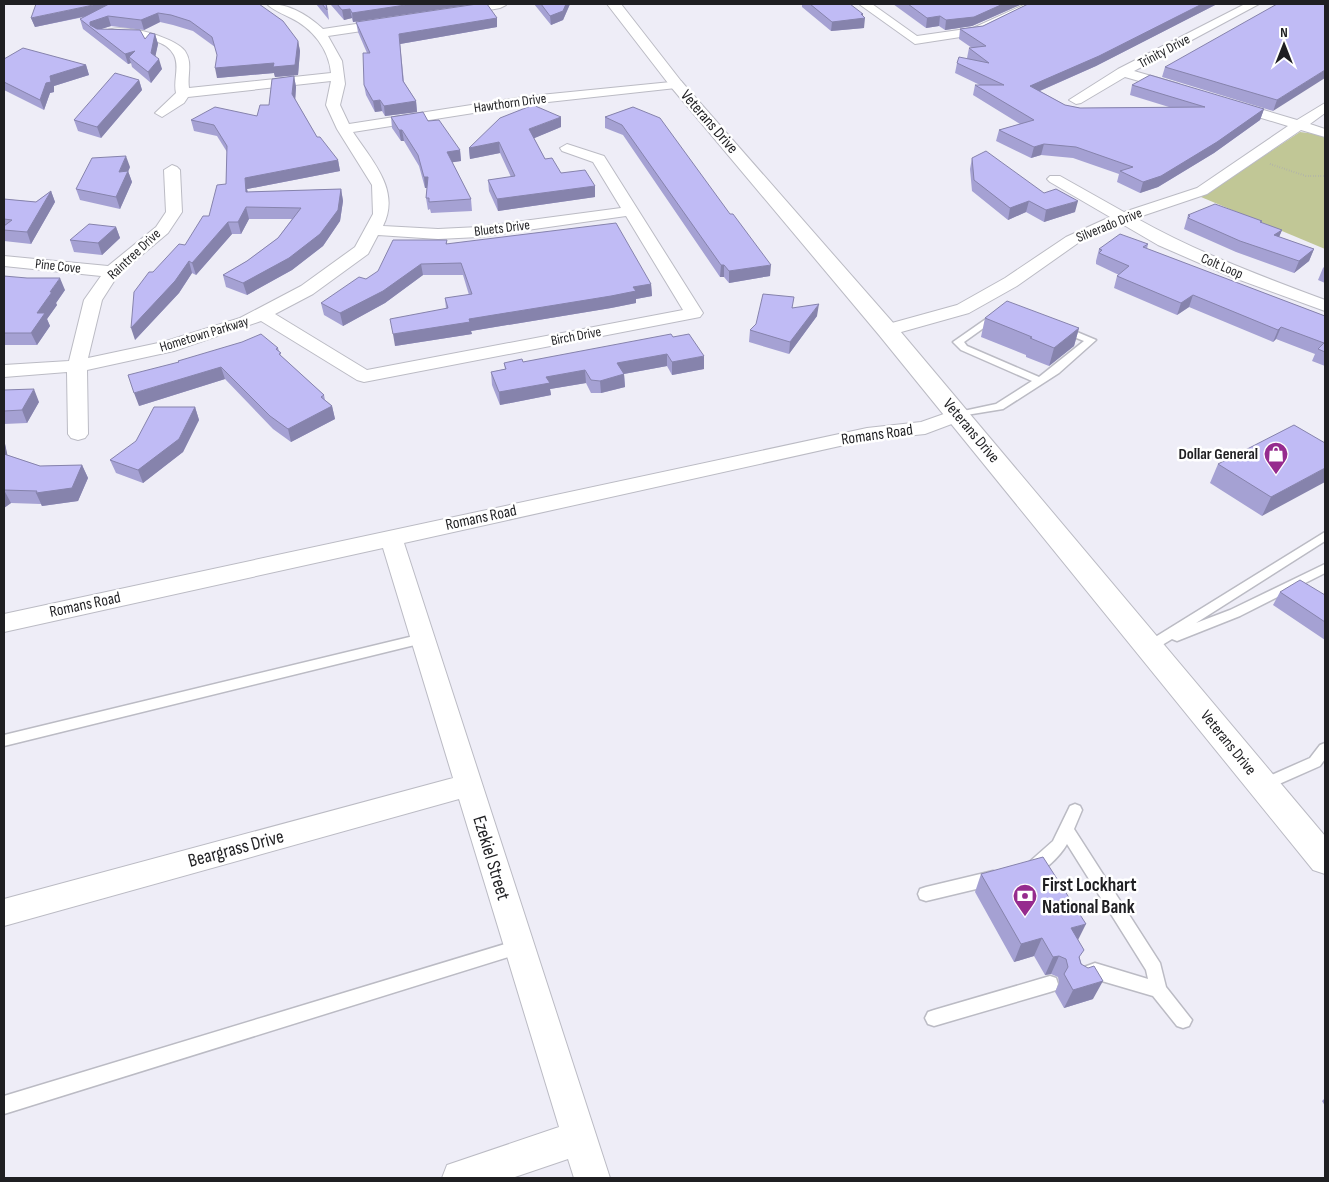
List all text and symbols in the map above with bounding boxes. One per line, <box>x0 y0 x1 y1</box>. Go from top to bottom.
north arrow <box>1259 20 1309 70</box>
text: N <box>1280 24 1288 41</box>
street label: Trinity Drive <box>1135 30 1193 72</box>
street label: Veterans Drive <box>676 86 742 158</box>
street label: Hawthorn Drive <box>473 90 547 116</box>
street label: Silverado Drive <box>1074 204 1144 246</box>
street label: Bluets Drive <box>473 216 531 240</box>
street label: Raintree Drive <box>104 225 164 283</box>
street label: Colt Loop <box>1198 250 1246 283</box>
street label: Pine Cove <box>34 255 82 277</box>
street label: Hometown Parkway <box>157 312 251 356</box>
street label: Birch Drive <box>549 323 603 349</box>
street label: Veterans Drive <box>939 395 1003 467</box>
street label: Romans Road <box>840 421 914 449</box>
shop icon: Dollar General <box>1263 441 1289 475</box>
place label: Dollar General <box>1179 445 1258 464</box>
street label: Romans Road <box>444 501 518 535</box>
street label: Romans Road <box>48 588 122 622</box>
street label: Veterans Drive <box>1196 707 1260 779</box>
street label: Ezekiel Street <box>467 813 515 903</box>
street label: Beargrass Drive <box>186 825 286 873</box>
place label: First Lockhart National Bank <box>1042 874 1136 919</box>
bank icon: First Lockhart National Bank <box>1012 883 1038 917</box>

